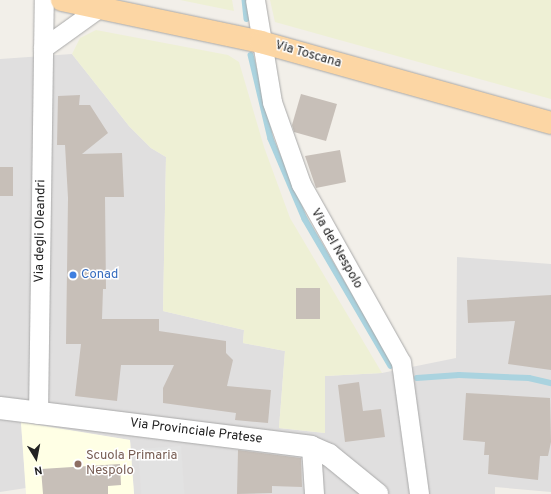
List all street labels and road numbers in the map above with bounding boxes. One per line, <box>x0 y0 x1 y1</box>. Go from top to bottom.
street label: Via Toscana <box>273 38 343 72</box>
street label: Via degli Oleandri <box>32 179 50 283</box>
street label: Via del Nespolo <box>307 206 365 292</box>
street label: Via Provinciale Pratese <box>129 416 263 448</box>

